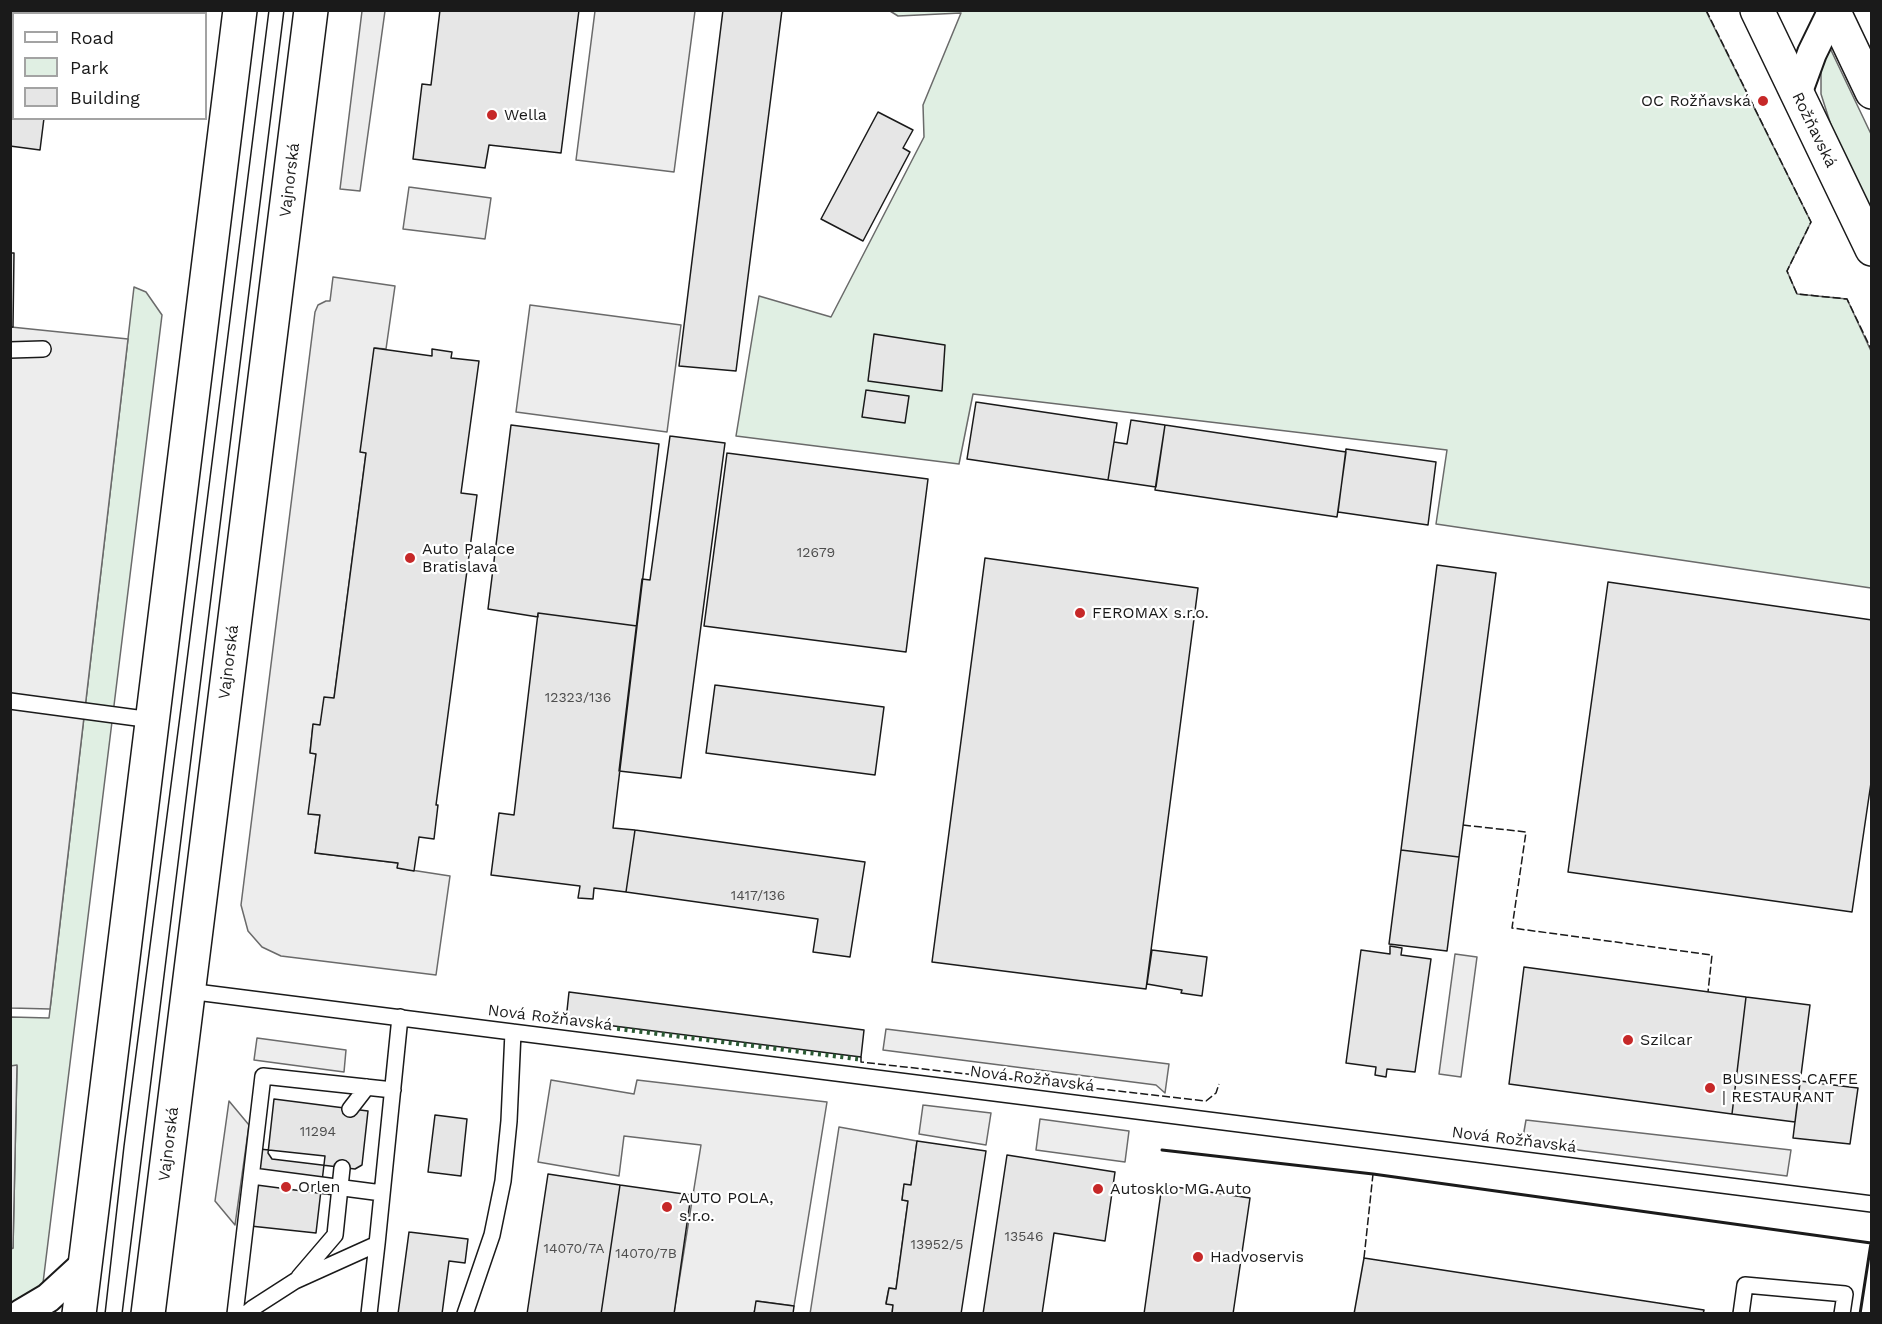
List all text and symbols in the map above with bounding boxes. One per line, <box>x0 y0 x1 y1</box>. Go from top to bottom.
legend <box>12 12 207 120</box>
text: Road <box>70 27 114 48</box>
text: Park <box>70 57 109 78</box>
text: Building <box>70 87 140 108</box>
street label: Rožňavská <box>1787 89 1841 171</box>
place label: OC Rožňavská <box>1641 91 1751 111</box>
marker: OC Rožňavská <box>1756 94 1770 108</box>
place label: Wella <box>504 105 547 125</box>
marker: Wella <box>485 108 499 122</box>
street label: Vajnorská <box>276 142 304 218</box>
place label: Auto Palace Bratislava <box>422 539 515 577</box>
house number: 12679 <box>797 545 835 561</box>
marker: Auto Palace Bratislava <box>403 551 417 565</box>
place label: FEROMAX s.r.o. <box>1092 603 1209 623</box>
marker: FEROMAX s.r.o. <box>1073 606 1087 620</box>
street label: Vajnorská <box>215 624 243 700</box>
house number: 12323/136 <box>545 690 611 706</box>
house number: 1417/136 <box>731 888 785 904</box>
street label: Nová Rožňavská <box>487 1001 613 1035</box>
place label: Szilcar <box>1640 1030 1692 1050</box>
marker: Szilcar <box>1621 1033 1635 1047</box>
street label: Nová Rožňavská <box>969 1062 1095 1096</box>
place label: BUSINESS CAFFE | RESTAURANT <box>1722 1069 1858 1107</box>
marker: BUSINESS CAFFE | RESTAURANT <box>1703 1081 1717 1095</box>
street label: Vajnorská <box>155 1106 183 1182</box>
street label: Nová Rožňavská <box>1451 1123 1577 1157</box>
house number: 11294 <box>300 1124 336 1140</box>
place label: Orlen <box>298 1177 340 1197</box>
place label: Autosklo MG Auto <box>1110 1179 1251 1199</box>
marker: Orlen <box>279 1180 293 1194</box>
marker: Autosklo MG Auto <box>1091 1182 1105 1196</box>
place label: AUTO POLA, s.r.o. <box>679 1188 774 1226</box>
marker: AUTO POLA, s.r.o. <box>660 1200 674 1214</box>
house number: 13546 <box>1005 1229 1043 1245</box>
house number: 13952/5 <box>911 1237 963 1253</box>
house number: 14070/7A <box>544 1241 604 1257</box>
house number: 14070/7B <box>615 1246 677 1262</box>
place label: Hadvoservis <box>1210 1247 1304 1267</box>
marker: Hadvoservis <box>1191 1250 1205 1264</box>

